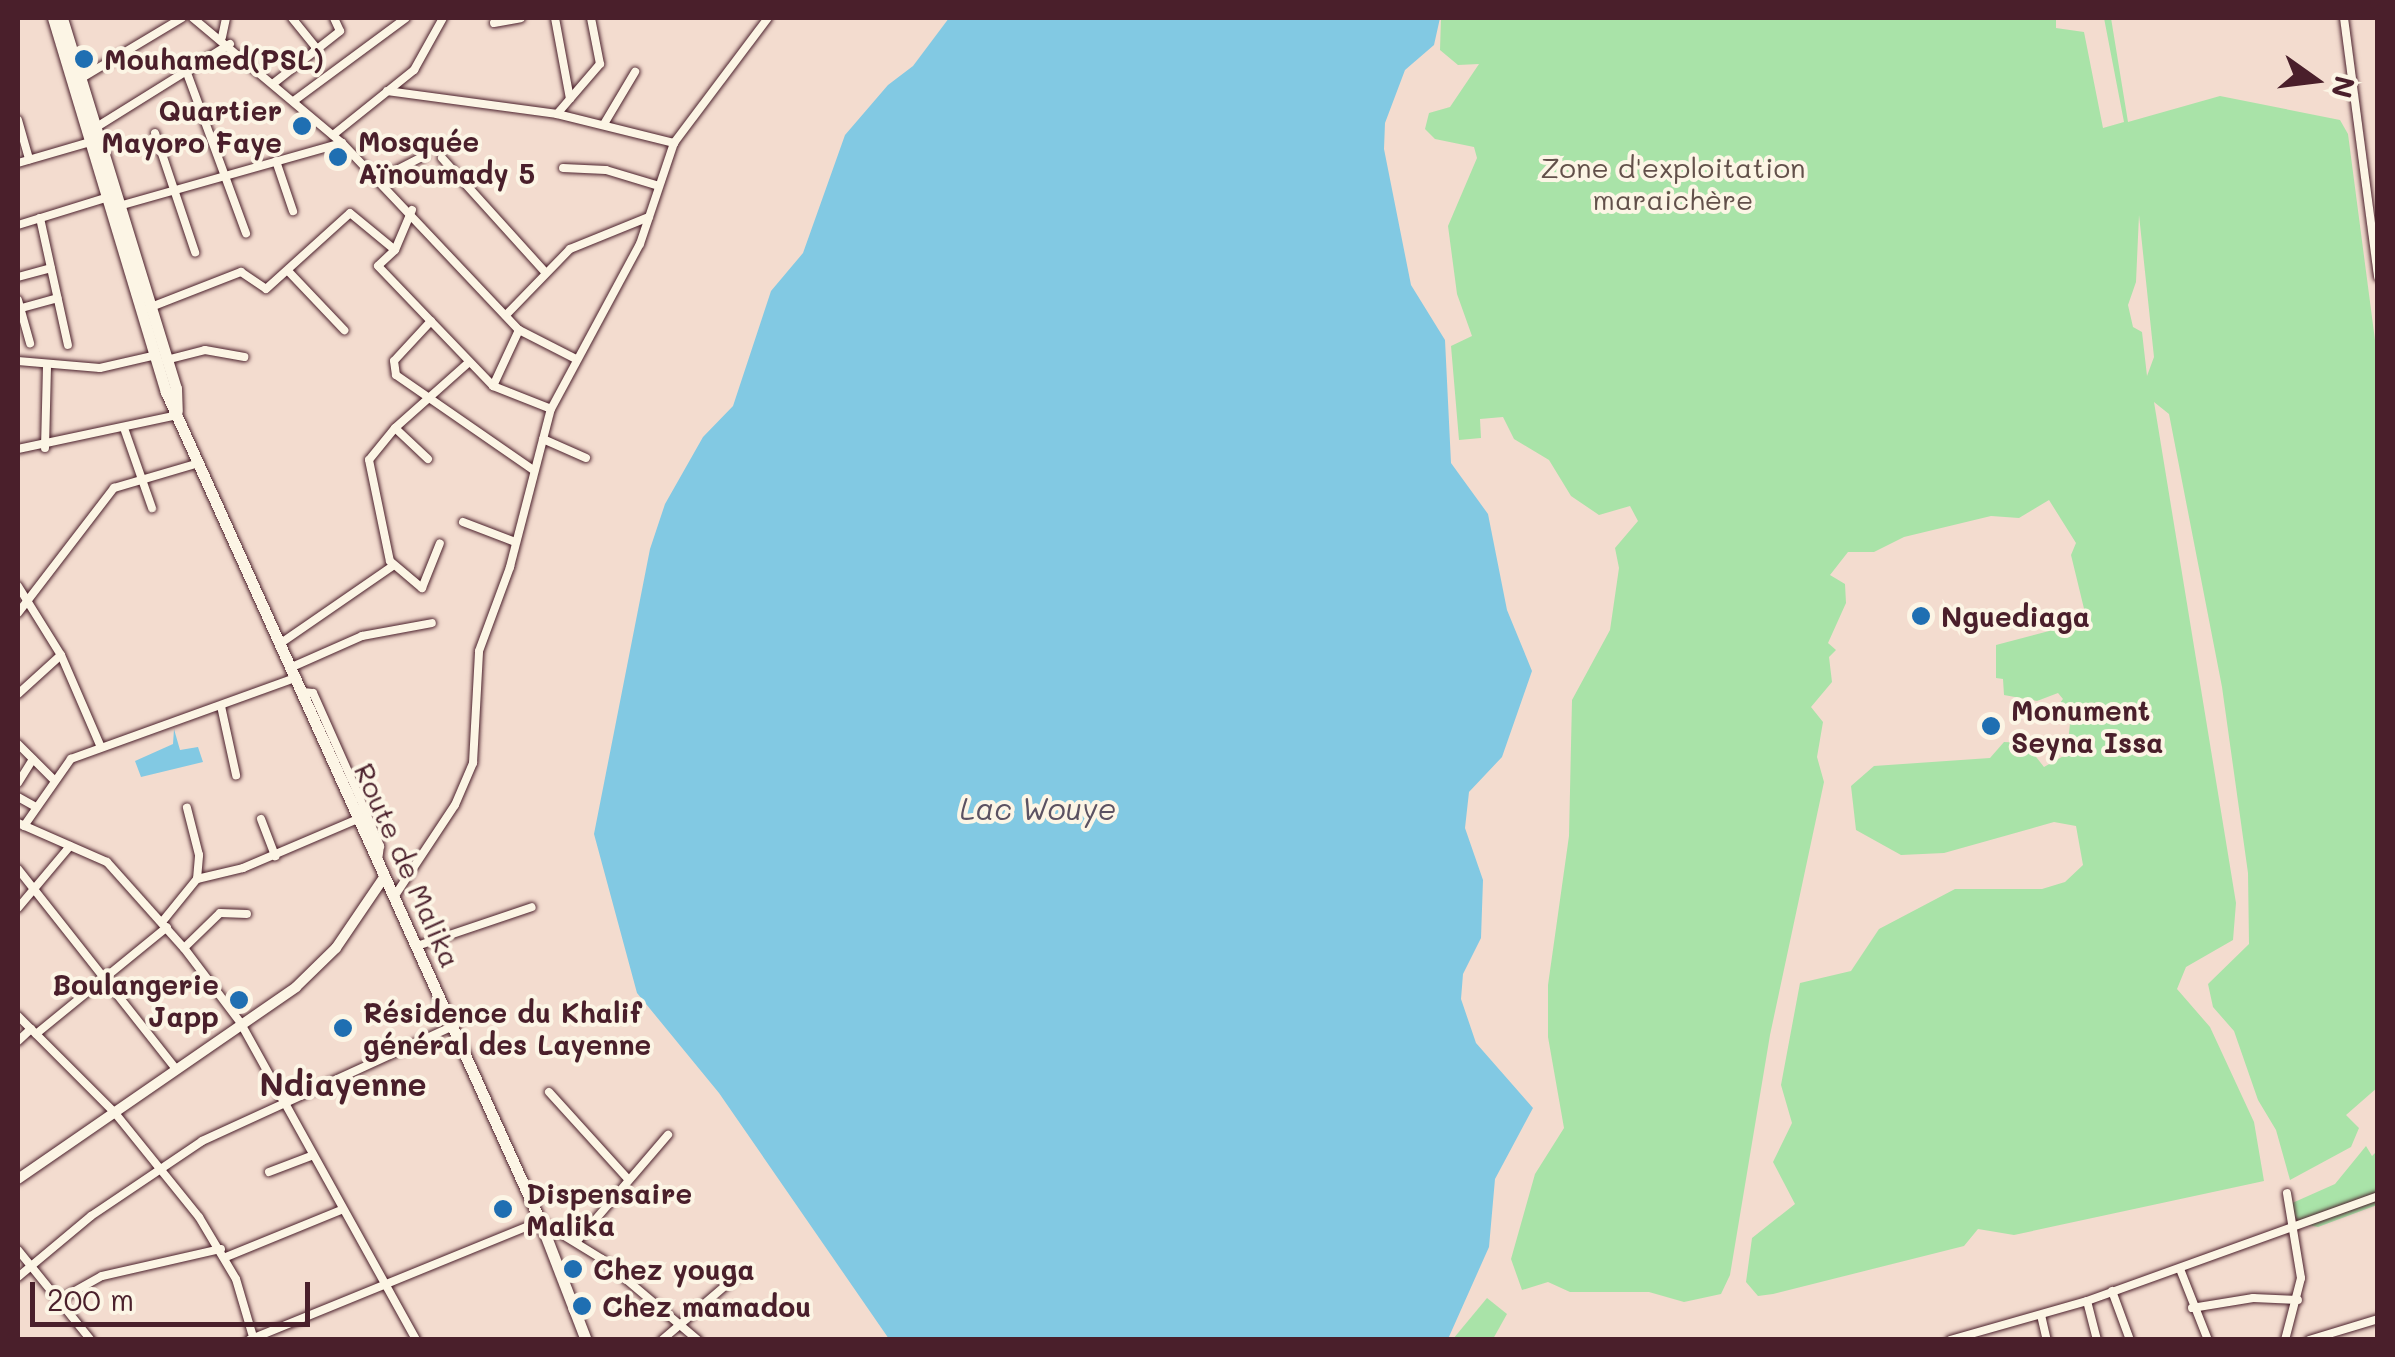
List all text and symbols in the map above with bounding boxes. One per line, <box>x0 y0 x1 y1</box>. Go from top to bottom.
north arrow <box>2265 30 2365 130</box>
place label: Mouhamed(PSL) <box>104 42 324 76</box>
marker: Mouhamed(PSL) <box>73 48 95 70</box>
text: N <box>2324 73 2364 102</box>
place label: Quartier Mayoro Faye <box>101 93 282 159</box>
marker: Quartier Mayoro Faye <box>291 115 313 137</box>
place label: Mosquée Aïnoumady 5 <box>358 124 535 190</box>
marker: Mosquée Aïnoumady 5 <box>327 146 349 168</box>
park label: Zone d'exploitation maraichère <box>1540 150 1806 216</box>
place label: Nguediaga <box>1941 599 2090 633</box>
marker: Nguediaga <box>1910 605 1932 627</box>
place label: Monument Seyna Issa <box>2011 693 2163 759</box>
marker: Monument Seyna Issa <box>1980 715 2002 737</box>
street label: Route de Malika <box>348 758 468 972</box>
water label: Lac Wouye <box>960 790 1116 826</box>
place label: Boulangerie Japp <box>52 967 219 1033</box>
marker: Boulangerie Japp <box>228 989 250 1011</box>
place label: Résidence du Khalif général des Layenne <box>363 995 651 1061</box>
marker: Résidence du Khalif général des Layenne <box>332 1017 354 1039</box>
district label: Ndiayenne <box>259 1064 427 1102</box>
place label: Dispensaire Malika <box>526 1176 692 1242</box>
marker: Dispensaire Malika <box>490 1196 516 1222</box>
place label: Chez youga <box>593 1252 755 1286</box>
marker: Chez youga <box>562 1258 584 1280</box>
scale bar <box>35 1262 315 1324</box>
text: 200 m <box>47 1279 134 1319</box>
place label: Chez mamadou <box>602 1289 811 1323</box>
marker: Chez mamadou <box>571 1295 593 1317</box>

